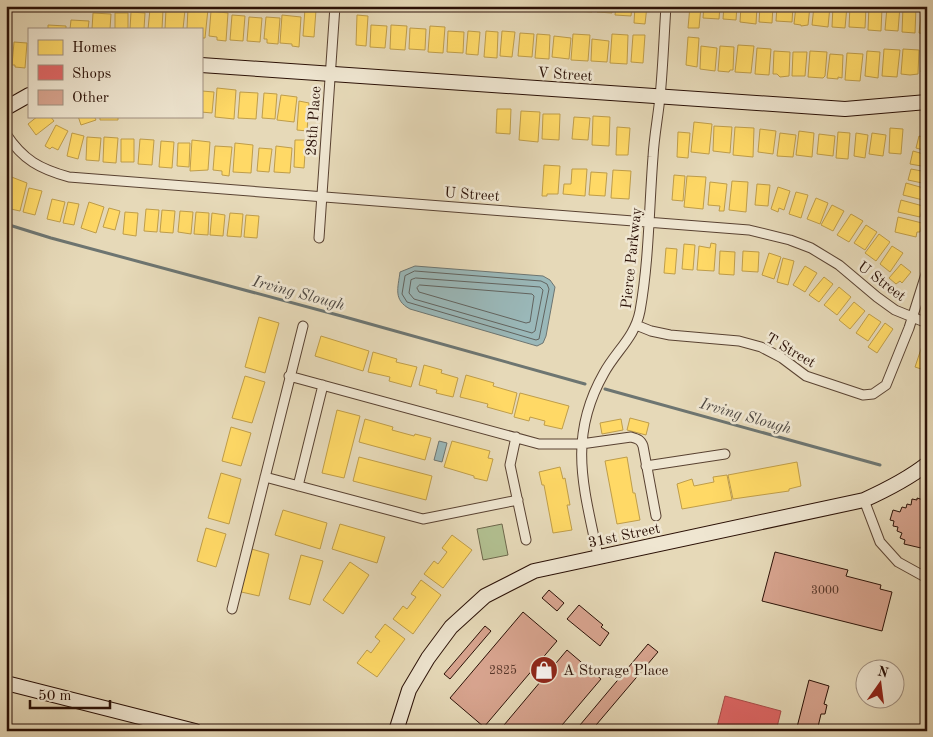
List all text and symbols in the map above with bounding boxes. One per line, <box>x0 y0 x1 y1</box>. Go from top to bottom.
legend <box>28 28 202 118</box>
text: Homes <box>72 41 117 56</box>
street label: V Street <box>537 66 593 85</box>
text: Shops <box>72 67 111 82</box>
street label: 28th Place <box>305 86 324 157</box>
text: Other <box>72 91 109 106</box>
street label: U Street <box>444 186 500 205</box>
street label: Pierce Parkway <box>620 207 645 310</box>
street label: U Street <box>854 259 908 305</box>
water label: Irving Slough <box>250 274 346 314</box>
street label: T Street <box>763 331 818 371</box>
water label: Irving Slough <box>697 396 793 438</box>
street label: 31st Street <box>587 522 662 551</box>
house number: 3000 <box>811 585 839 597</box>
shop icon: A Storage Place <box>529 655 559 685</box>
north arrow <box>856 660 906 710</box>
house number: 2825 <box>489 664 517 677</box>
place label: A Storage Place <box>563 664 669 679</box>
text: N <box>876 664 890 681</box>
scale bar <box>30 677 110 709</box>
text: 50 m <box>38 689 72 704</box>

